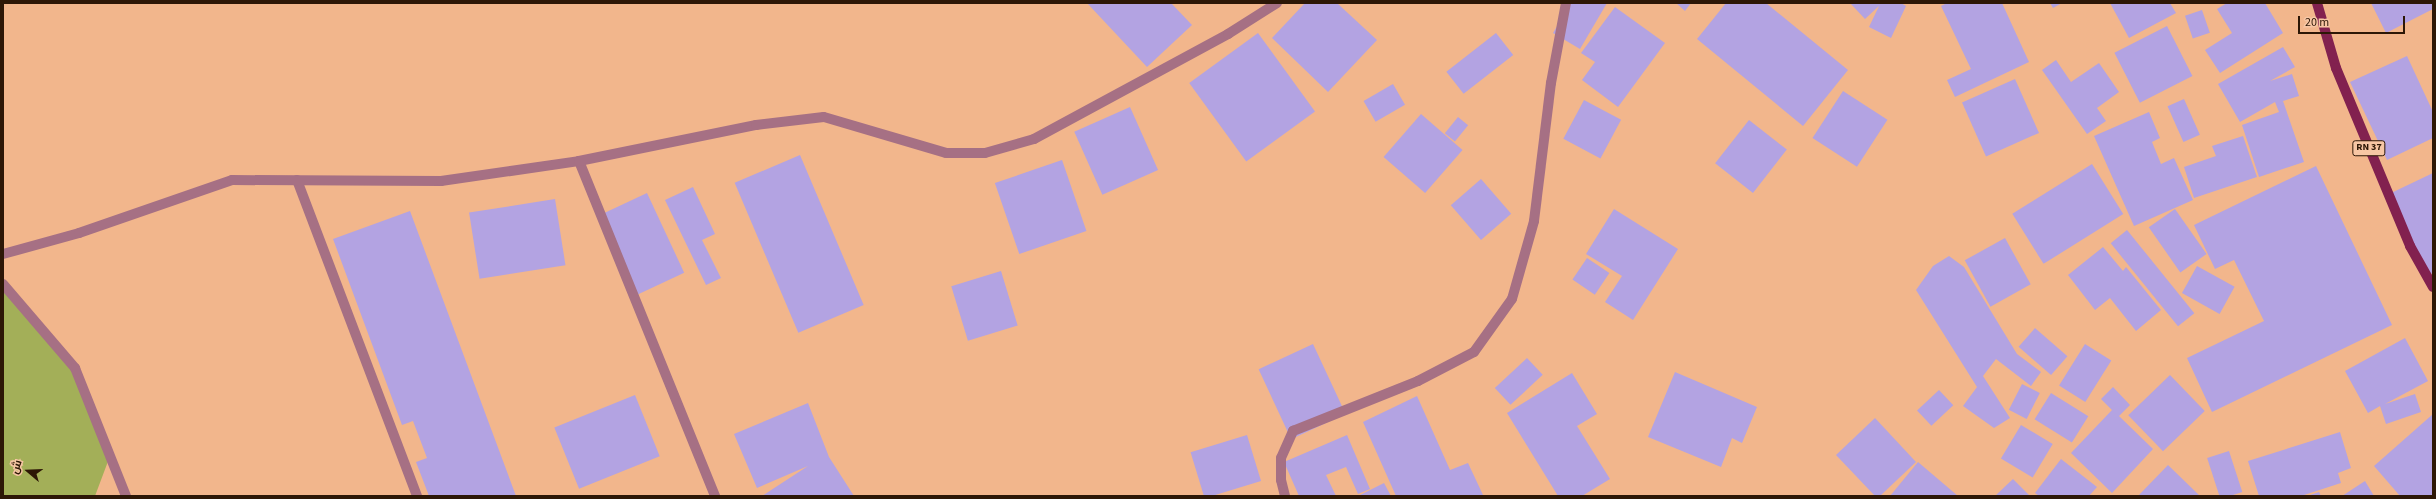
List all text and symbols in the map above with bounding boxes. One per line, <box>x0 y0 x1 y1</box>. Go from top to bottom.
scale bar <box>2300 8 2407 34</box>
text: 20 m <box>2305 14 2329 31</box>
road number: RN 37 <box>2352 140 2386 156</box>
north arrow <box>8 451 48 491</box>
text: ش <box>7 458 26 476</box>

